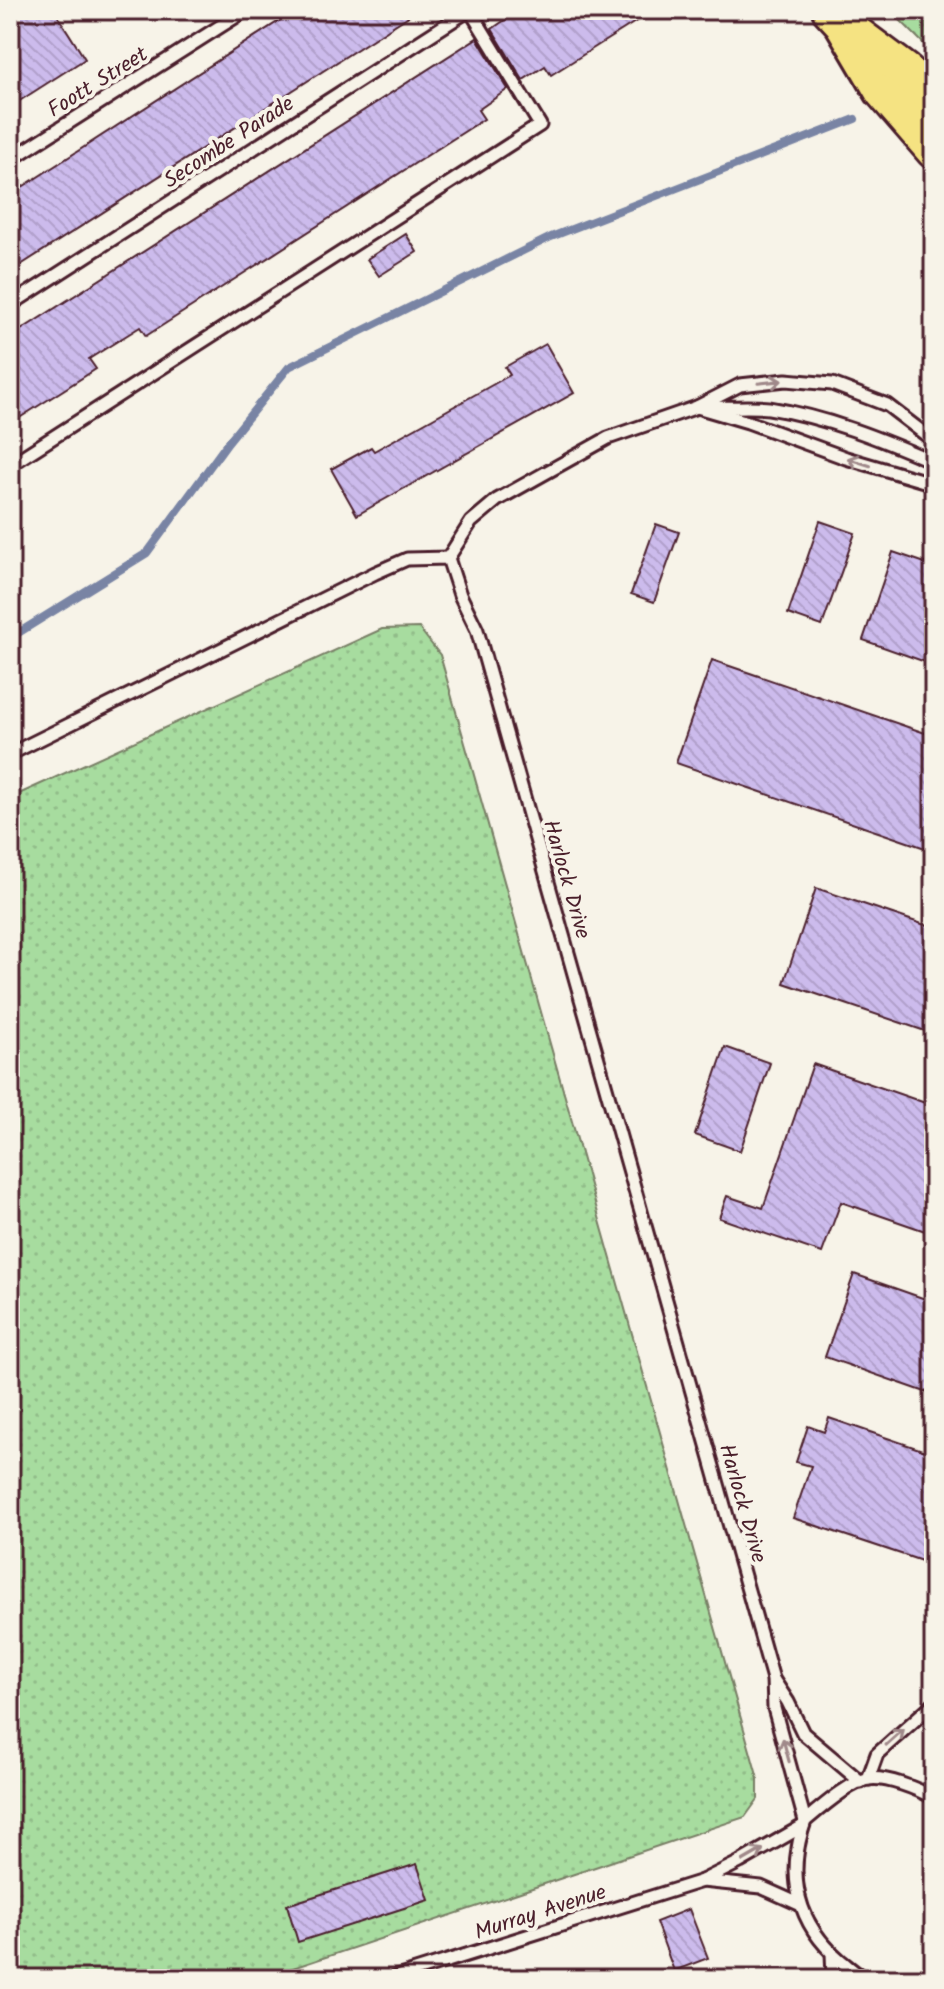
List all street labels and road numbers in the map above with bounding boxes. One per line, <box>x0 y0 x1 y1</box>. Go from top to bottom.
street label: Foott Street <box>41 38 156 128</box>
street label: Secombe Parade <box>157 88 302 199</box>
street label: Harlock Drive <box>532 816 599 943</box>
street label: Harlock Drive <box>708 1440 775 1567</box>
street label: Murray Avenue <box>470 1876 611 1951</box>

